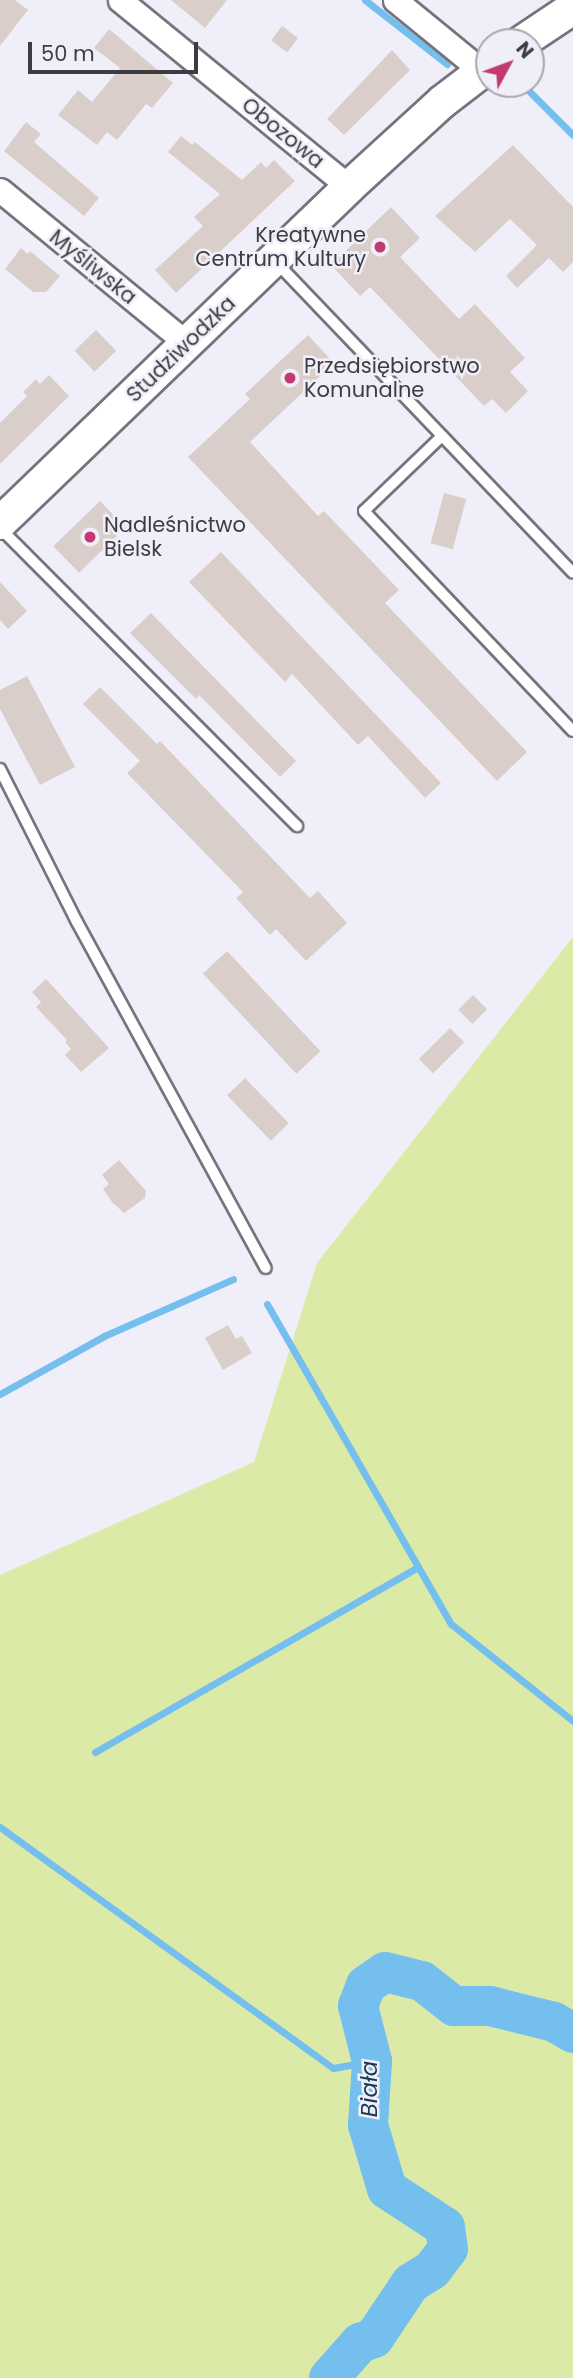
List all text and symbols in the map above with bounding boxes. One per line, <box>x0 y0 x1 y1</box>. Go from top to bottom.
scale bar <box>32 28 201 72</box>
north arrow <box>475 28 545 98</box>
text: N <box>510 36 540 64</box>
text: 50 m <box>41 39 95 68</box>
street label: Obozowa <box>237 92 329 174</box>
place label: Kreatywne Centrum Kultury <box>195 222 366 272</box>
street label: Myśliwska <box>45 224 141 310</box>
marker: Kreatywne Centrum Kultury <box>372 239 388 255</box>
street label: Studziwodzka <box>121 291 241 407</box>
place label: Przedsiębiorstwo Komunalne <box>304 353 480 403</box>
marker: Przedsiębiorstwo Komunalne <box>282 370 298 386</box>
place label: Nadleśnictwo Bielsk <box>104 512 246 562</box>
marker: Nadleśnictwo Bielsk <box>82 529 98 545</box>
water label: Biała <box>355 2061 383 2117</box>

